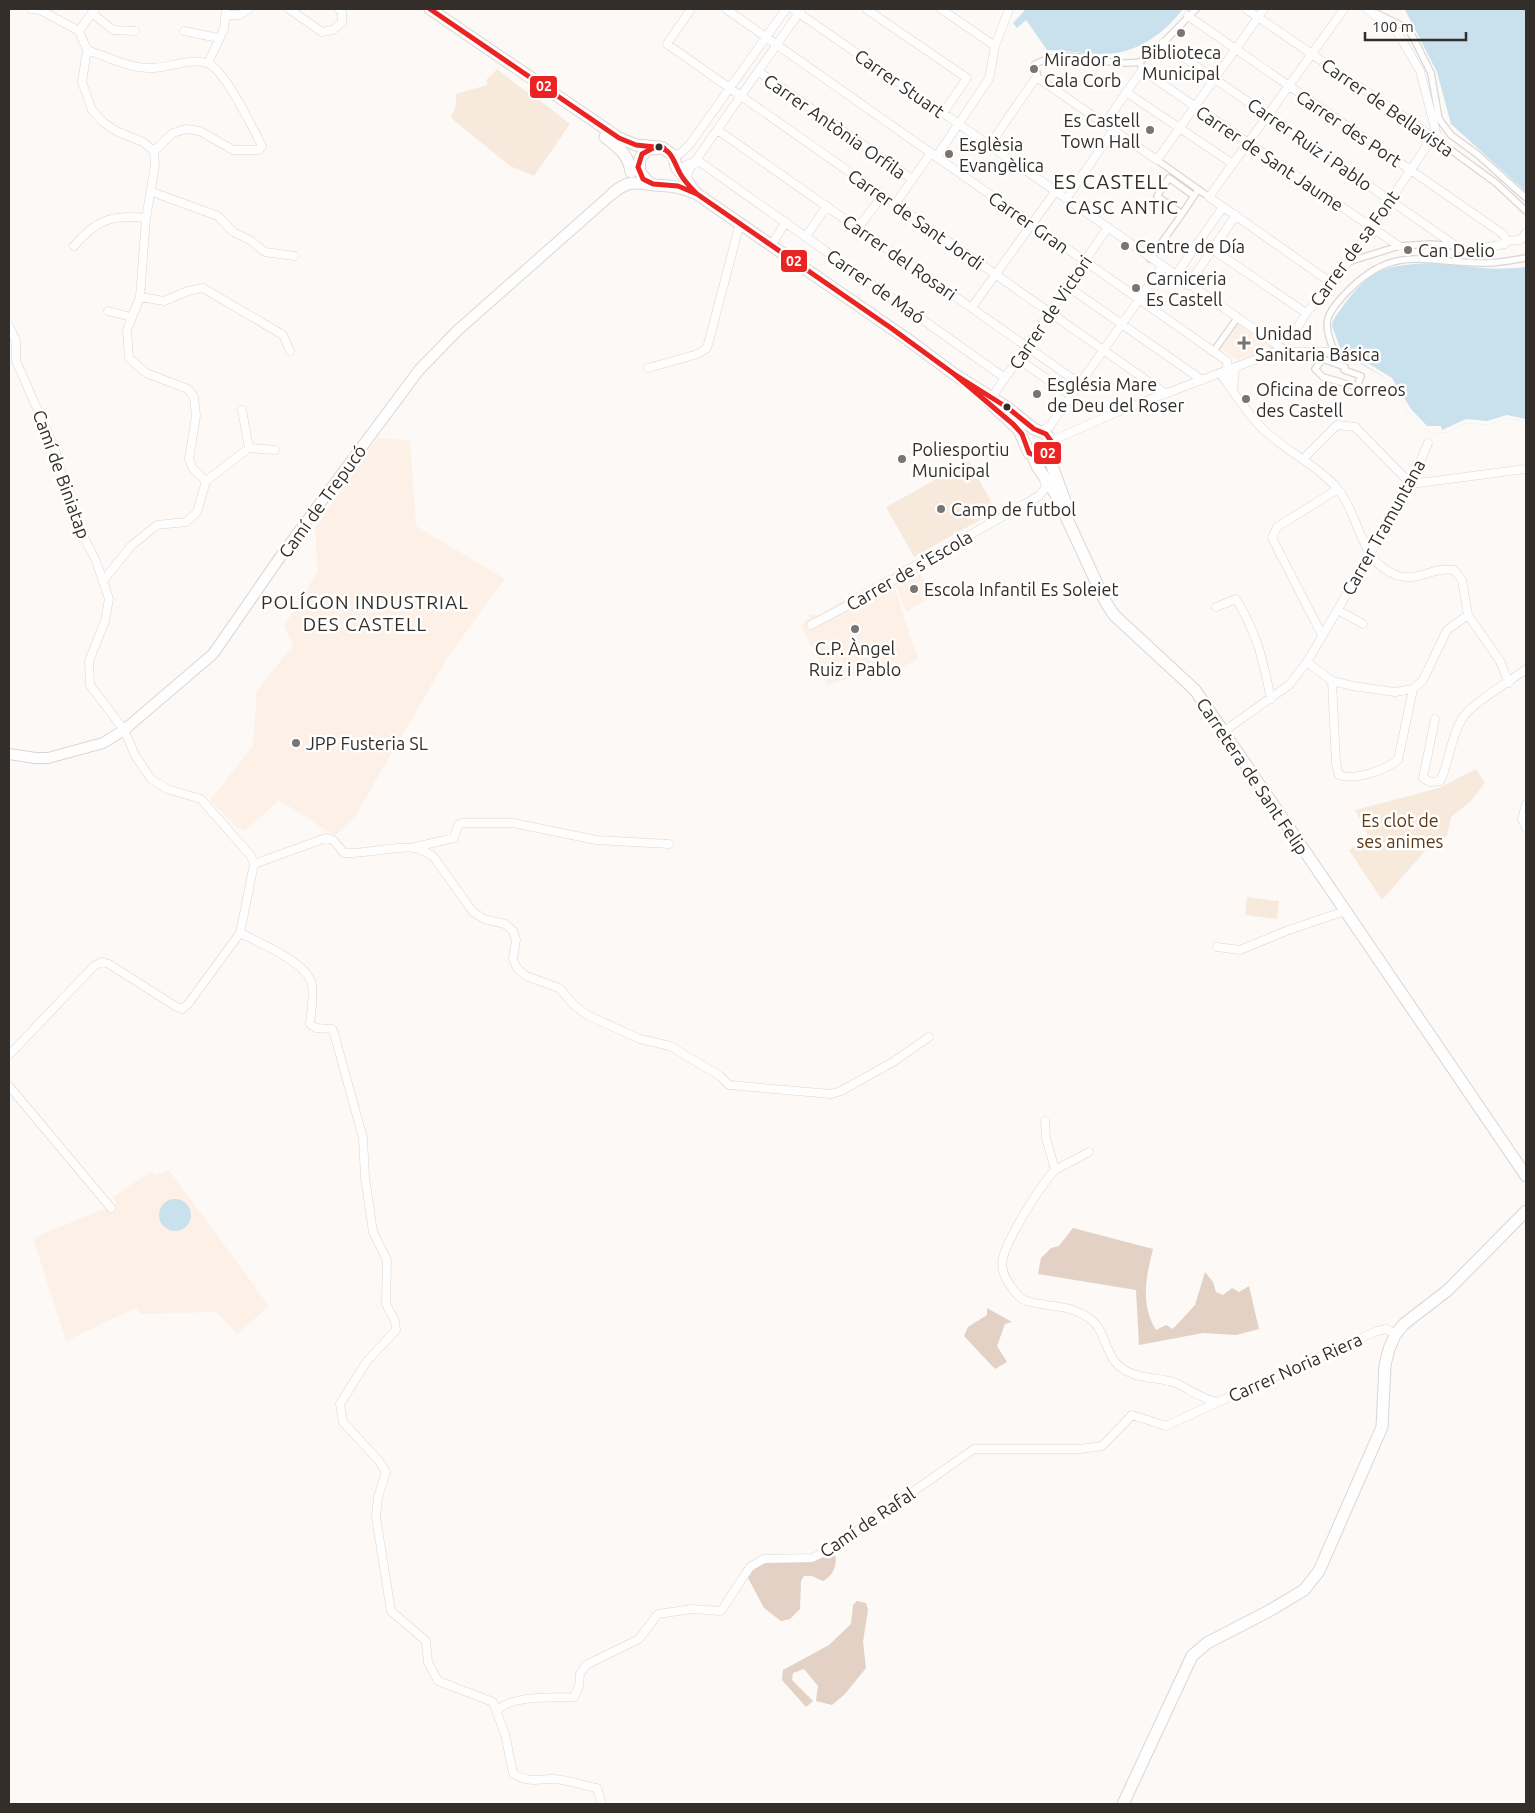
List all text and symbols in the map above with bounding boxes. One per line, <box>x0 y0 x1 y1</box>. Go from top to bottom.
scale bar <box>1365 10 1466 42</box>
text: 100 m <box>1372 18 1414 35</box>
marker: Biblioteca Municipal <box>1175 27 1187 39</box>
place label: Biblioteca Municipal <box>1141 42 1221 83</box>
street label: Carrer Stuart <box>851 45 949 121</box>
place label: Mirador a Cala Corb <box>1044 49 1121 90</box>
street label: Carrer de Bellavista <box>1318 54 1458 160</box>
marker: Mirador a Cala Corb <box>1028 63 1040 75</box>
street label: Carrer Antònia Orfila <box>760 70 910 182</box>
line badge: 02 <box>529 75 558 99</box>
text: 02 <box>536 78 552 94</box>
street label: Carrer des Port <box>1293 86 1405 170</box>
street label: Carrer Ruiz i Pablo <box>1244 94 1376 194</box>
street label: Carrer de Sant Jaume <box>1193 101 1347 215</box>
place label: Es Castell Town Hall <box>1061 110 1140 151</box>
marker: Es Castell Town Hall <box>1144 124 1156 136</box>
place label: Esglèsia Evangèlica <box>959 134 1044 175</box>
unlabelled marker <box>654 142 664 152</box>
marker: Esglèsia Evangèlica <box>943 148 955 160</box>
street label: Carrer de Sant Jordi <box>844 165 988 273</box>
district label: ES CASTELL <box>1053 170 1169 193</box>
street label: Carrer de sa Font <box>1305 186 1403 310</box>
street label: Carrer Gran <box>985 187 1073 257</box>
district label: CASC ANTIC <box>1065 196 1179 218</box>
street label: Carrer del Rosari <box>839 210 961 304</box>
place label: Centre de Día <box>1135 236 1245 256</box>
marker: Centre de Día <box>1119 240 1131 252</box>
place label: Can Delio <box>1418 240 1495 260</box>
marker: Can Delio <box>1402 244 1414 256</box>
street label: Carrer de Maó <box>823 245 929 327</box>
line badge: 02 <box>780 249 808 273</box>
street label: Carrer de Victori <box>1005 251 1095 373</box>
text: 02 <box>786 253 802 269</box>
place label: Carniceria Es Castell <box>1146 268 1226 309</box>
marker: Carniceria Es Castell <box>1130 282 1142 294</box>
place label: Unidad Sanitaria Básica <box>1255 323 1380 364</box>
marker: Unidad Sanitaria Básica <box>1237 336 1251 350</box>
place label: Església Mare de Deu del Roser <box>1047 374 1184 415</box>
place label: Oficina de Correos des Castell <box>1256 379 1406 420</box>
marker: Església Mare de Deu del Roser <box>1031 388 1043 400</box>
marker: Oficina de Correos des Castell <box>1240 393 1252 405</box>
unlabelled marker <box>1002 402 1012 412</box>
street label: Camí de Biniatap <box>29 407 95 541</box>
place label: Poliesportiu Municipal <box>912 439 1010 480</box>
street label: Camí de Trepucó <box>274 441 370 561</box>
line badge: 02 <box>1033 441 1062 465</box>
text: 02 <box>1040 445 1056 461</box>
marker: Poliesportiu Municipal <box>896 453 908 465</box>
street label: Carrer Tramuntana <box>1337 456 1429 598</box>
place label: Camp de futbol <box>951 499 1076 519</box>
marker: Camp de futbol <box>935 503 947 515</box>
street label: Carrer de s'Escola <box>842 526 976 614</box>
place label: Escola Infantil Es Soleiet <box>924 579 1118 599</box>
marker: Escola Infantil Es Soleiet <box>908 583 920 595</box>
district label: POLÍGON INDUSTRIAL DES CASTELL <box>261 591 469 635</box>
marker: C.P. Àngel Ruiz i Pablo <box>849 623 861 635</box>
place label: C.P. Àngel Ruiz i Pablo <box>809 637 901 679</box>
street label: Carretera de Sant Felip <box>1193 694 1313 858</box>
place label: JPP Fusteria SL <box>306 733 428 753</box>
marker: JPP Fusteria SL <box>290 737 302 749</box>
park label: Es clot de ses animes <box>1357 810 1444 851</box>
street label: Carrer Noria Riera <box>1225 1329 1365 1405</box>
street label: Camí de Rafal <box>816 1483 918 1561</box>

